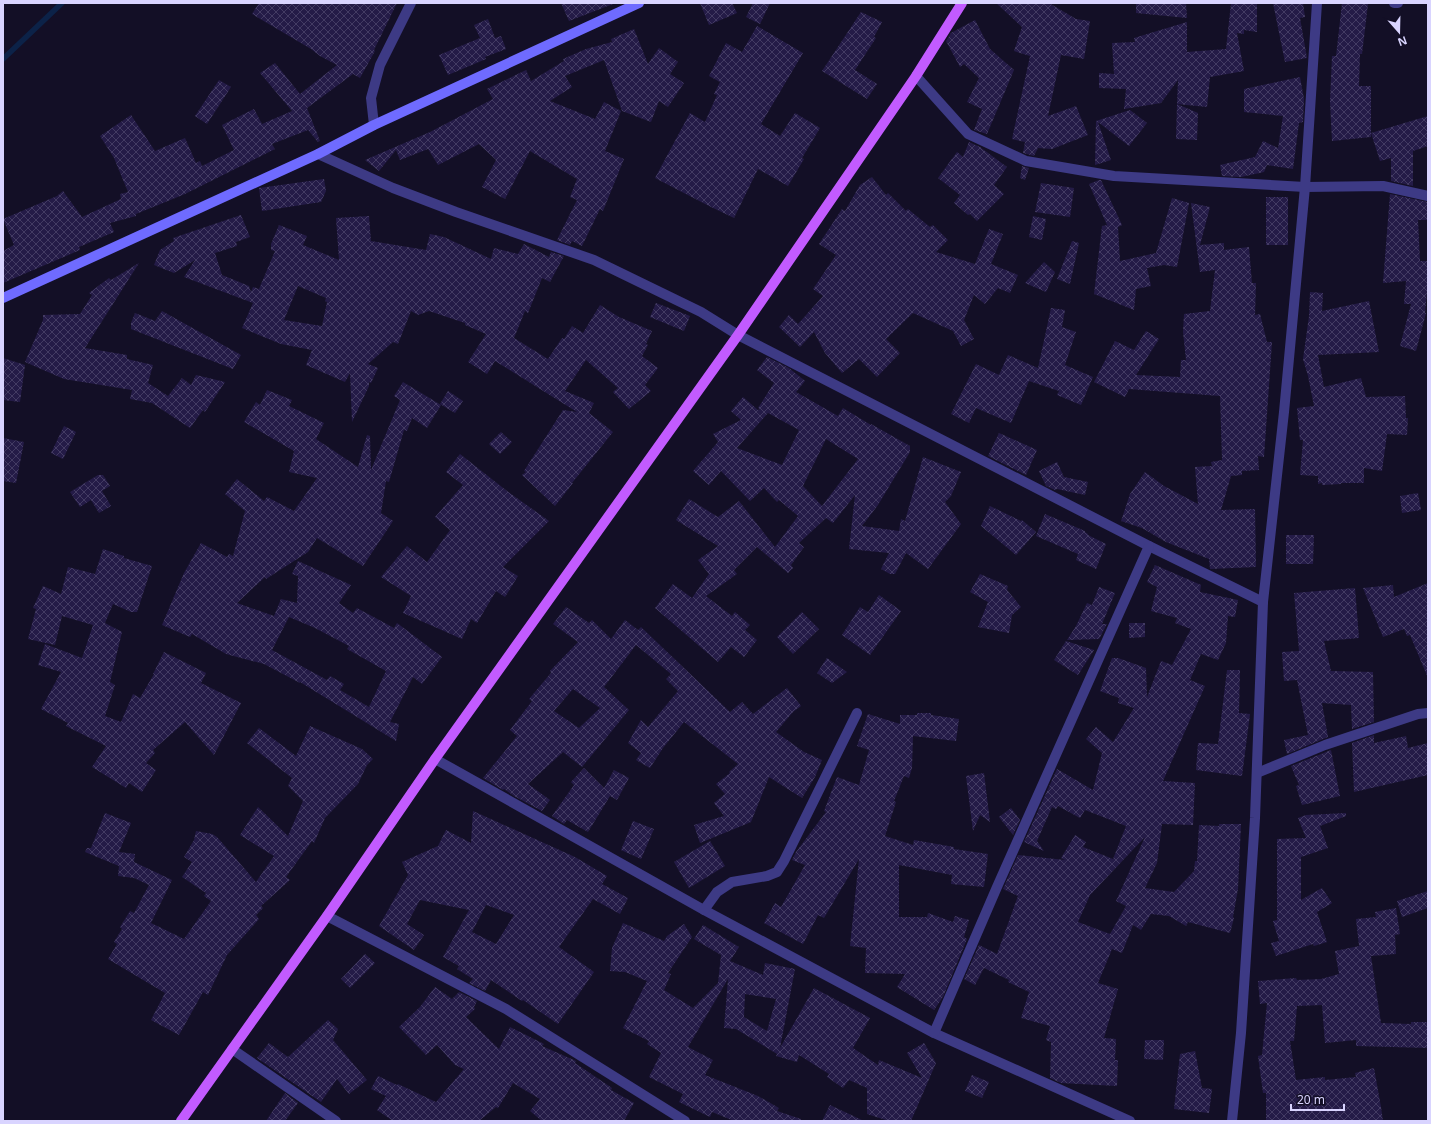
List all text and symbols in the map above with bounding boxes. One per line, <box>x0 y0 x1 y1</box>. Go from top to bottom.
north arrow <box>1379 12 1419 52</box>
text: N <box>1396 33 1409 50</box>
scale bar <box>1291 1086 1344 1112</box>
text: 20 m <box>1297 1091 1325 1108</box>

